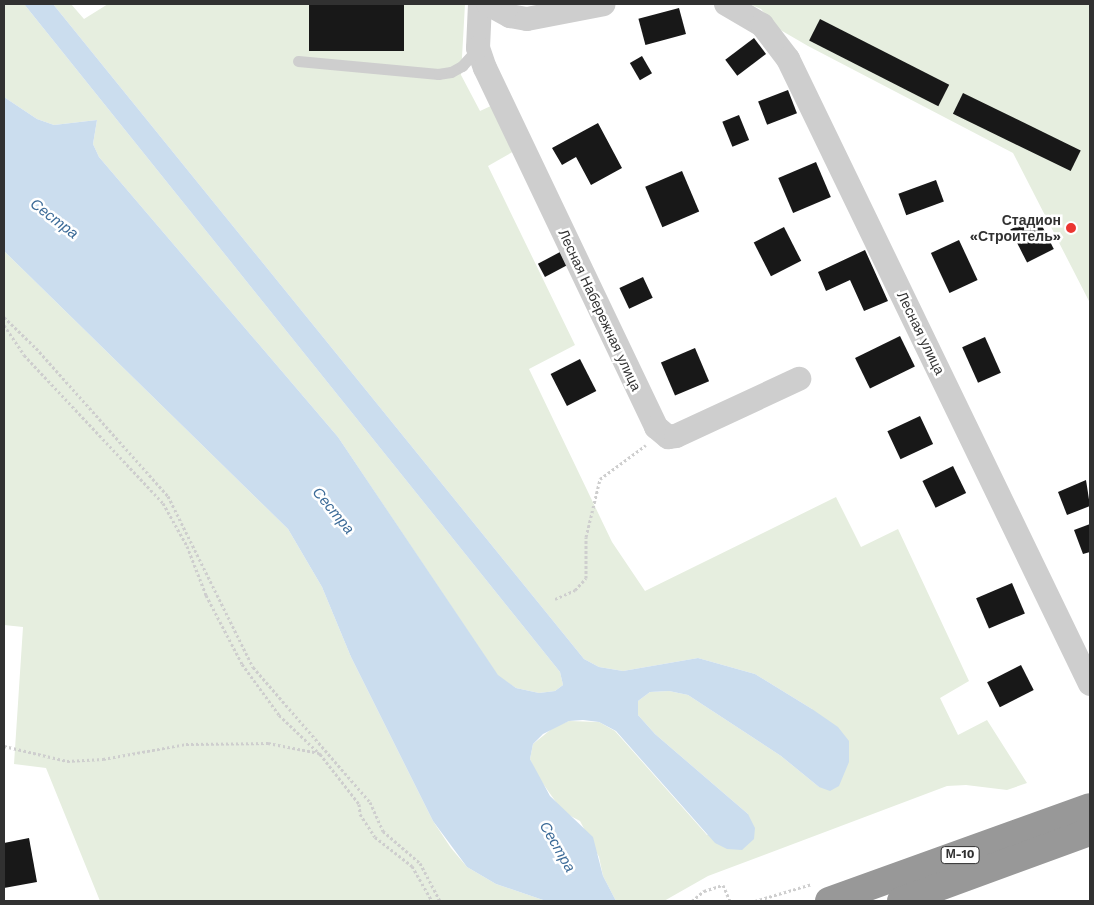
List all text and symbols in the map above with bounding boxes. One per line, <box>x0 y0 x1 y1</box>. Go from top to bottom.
water label: Сестра <box>26 195 82 243</box>
place label: Стадион «Строитель» <box>970 212 1061 244</box>
marker: Стадион «Строитель» <box>1065 222 1077 234</box>
street label: Лесная Набережная улица <box>555 226 645 394</box>
street label: Лесная улица <box>894 289 948 377</box>
water label: Сестра <box>308 484 358 538</box>
water label: Сестра <box>535 818 579 876</box>
road number: М-10 <box>940 846 980 864</box>

